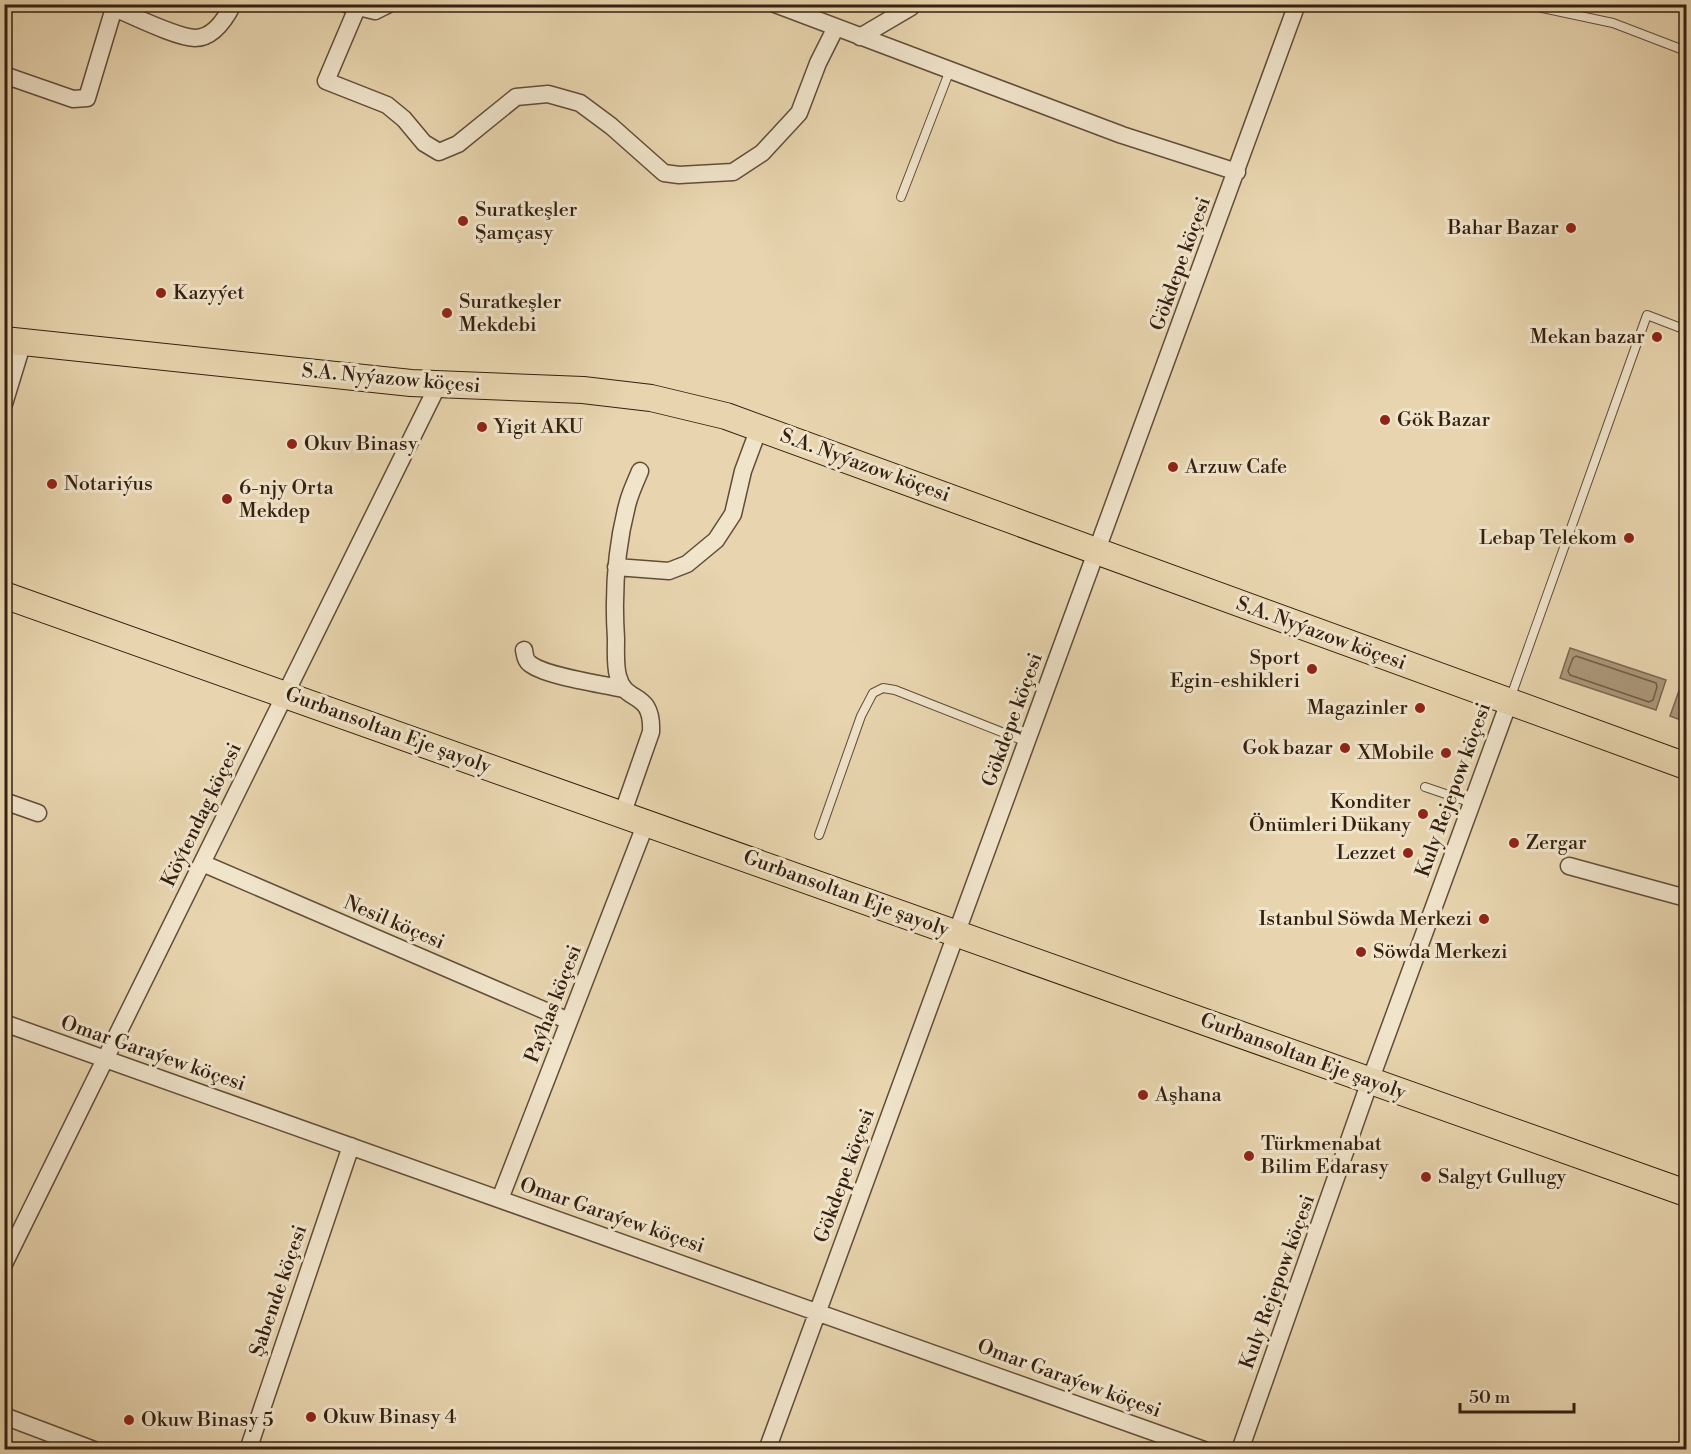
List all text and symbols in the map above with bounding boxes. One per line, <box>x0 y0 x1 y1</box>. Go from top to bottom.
street label: Gökdepe köçesi <box>1145 193 1217 334</box>
place label: Suratkeşler Şamçasy <box>475 198 578 246</box>
marker: Suratkeşler Şamçasy <box>456 214 470 228</box>
place label: Bahar Bazar <box>1446 216 1559 241</box>
marker: Bahar Bazar <box>1564 221 1578 235</box>
place label: Kazyýet <box>173 281 244 306</box>
marker: Kazyýet <box>154 286 168 300</box>
place label: Suratkeşler Mekdebi <box>459 290 562 338</box>
marker: Suratkeşler Mekdebi <box>440 306 454 320</box>
place label: Mekan bazar <box>1530 325 1645 350</box>
marker: Mekan bazar <box>1650 330 1664 344</box>
street label: S.A. Nyýazow köçesi <box>301 359 482 399</box>
place label: Gök Bazar <box>1397 408 1490 433</box>
marker: Gök Bazar <box>1378 413 1392 427</box>
place label: Yigit AKU <box>493 415 584 440</box>
marker: Yigit AKU <box>475 420 489 434</box>
street label: S.A. Nyýazow köçesi <box>777 424 954 508</box>
place label: Okuv Binasy <box>304 432 418 457</box>
marker: Okuv Binasy <box>285 437 299 451</box>
place label: Arzuw Cafe <box>1184 455 1287 480</box>
marker: Arzuw Cafe <box>1166 460 1180 474</box>
place label: Notariýus <box>64 472 153 497</box>
place label: 6-njy Orta Mekdep <box>239 476 335 524</box>
marker: Notariýus <box>45 477 59 491</box>
marker: 6-njy Orta Mekdep <box>220 492 234 506</box>
place label: Lebap Telekom <box>1479 526 1617 551</box>
marker: Lebap Telekom <box>1622 531 1636 545</box>
street label: S.A. Nyýazow köçesi <box>1233 592 1410 676</box>
place label: Sport Egin-eshikleri <box>1170 646 1300 694</box>
street label: Gökdepe köçesi <box>977 649 1049 790</box>
marker: Sport Egin-eshikleri <box>1305 662 1319 676</box>
street label: Gurbansoltan Eje şayoly <box>282 682 495 780</box>
place label: Magazinler <box>1307 696 1408 721</box>
street label: Kuly Rejepow köçesi <box>1411 699 1497 881</box>
marker: Magazinler <box>1413 701 1427 715</box>
place label: Gok bazar <box>1243 736 1333 761</box>
street label: Köýtendag köçesi <box>156 739 248 891</box>
marker: Gok bazar <box>1338 741 1352 755</box>
place label: XMobile <box>1357 741 1434 766</box>
marker: XMobile <box>1439 746 1453 760</box>
place label: Konditer Önümleri Dükany <box>1249 790 1411 838</box>
marker: Konditer Önümleri Dükany <box>1416 807 1430 821</box>
place label: Zergar <box>1526 831 1587 856</box>
marker: Zergar <box>1507 836 1521 850</box>
place label: Lezzet <box>1336 841 1396 866</box>
street label: Gurbansoltan Eje şayoly <box>740 845 953 943</box>
marker: Lezzet <box>1401 846 1415 860</box>
street label: Nesil köçesi <box>340 891 449 956</box>
place label: Istanbul Söwda Merkezi <box>1259 907 1472 932</box>
marker: Istanbul Söwda Merkezi <box>1477 912 1491 926</box>
place label: Söwda Merkezi <box>1373 940 1508 965</box>
street label: Paýhas köçesi <box>520 941 588 1066</box>
marker: Söwda Merkezi <box>1354 945 1368 959</box>
street label: Gurbansoltan Eje şayoly <box>1197 1008 1410 1106</box>
street label: Omar Garaýew köçesi <box>57 1011 249 1097</box>
place label: Aşhana <box>1154 1083 1222 1108</box>
marker: Aşhana <box>1136 1088 1150 1102</box>
street label: Gökdepe köçesi <box>809 1105 881 1246</box>
place label: Türkmenabat Bilim Edarasy <box>1260 1132 1389 1180</box>
marker: Türkmenabat Bilim Edarasy <box>1242 1149 1256 1163</box>
place label: Salgyt Gullugy <box>1438 1165 1567 1190</box>
marker: Salgyt Gullugy <box>1419 1170 1433 1184</box>
street label: Omar Garaýew köçesi <box>516 1173 708 1259</box>
street label: Kuly Rejepow köçesi <box>1235 1191 1321 1373</box>
street label: Şabende köçesi <box>245 1222 313 1360</box>
street label: Omar Garaýew köçesi <box>974 1334 1165 1424</box>
scale bar <box>1460 1376 1574 1414</box>
text: 50 m <box>1469 1386 1511 1409</box>
place label: Okuw Binasy 4 <box>323 1405 457 1430</box>
place label: Okuw Binasy 5 <box>141 1408 274 1433</box>
marker: Okuw Binasy 4 <box>304 1410 318 1424</box>
marker: Okuw Binasy 5 <box>122 1413 136 1427</box>

